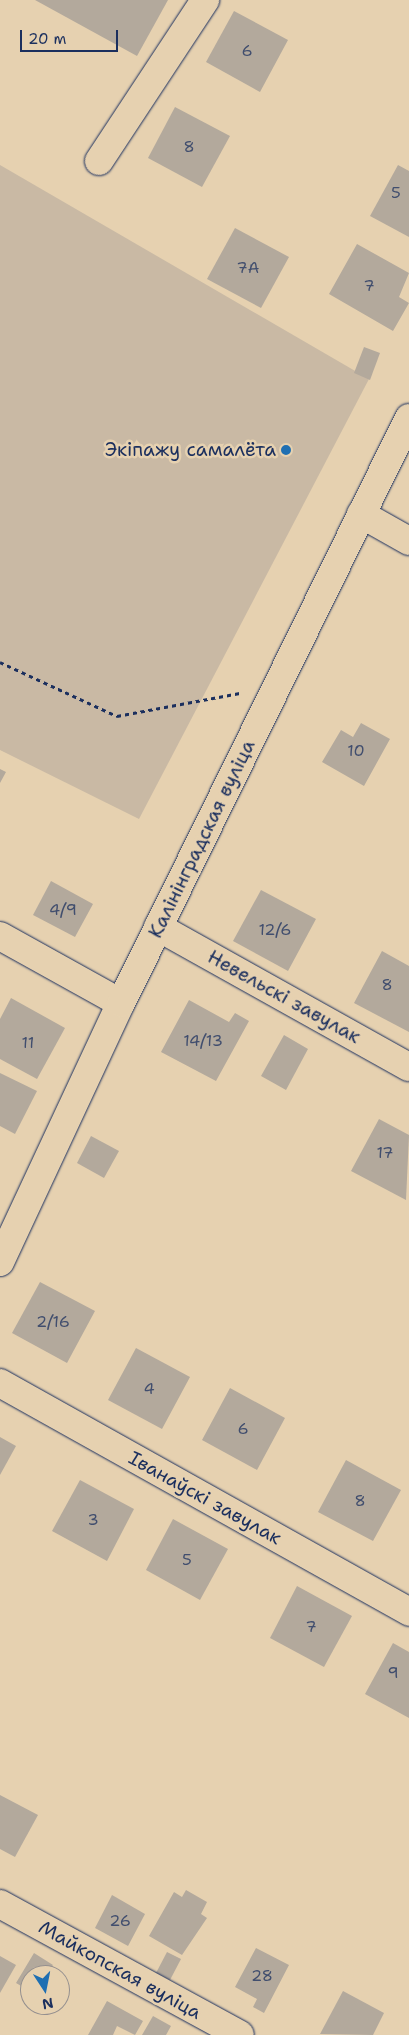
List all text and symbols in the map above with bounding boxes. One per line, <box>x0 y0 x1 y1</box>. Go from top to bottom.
scale bar <box>22 20 120 52</box>
text: 20 m <box>28 29 67 49</box>
house number: 6 <box>241 41 253 61</box>
house number: 8 <box>183 137 195 157</box>
house number: 5 <box>391 183 401 203</box>
house number: 7А <box>237 258 259 278</box>
house number: 7 <box>363 276 375 296</box>
place label: Экіпажу самалёта <box>105 439 276 461</box>
marker: Экіпажу самалёта <box>280 444 292 456</box>
street label: Калінінградская вуліца <box>144 736 260 942</box>
house number: 10 <box>347 741 365 761</box>
house number: 4/9 <box>49 900 77 920</box>
house number: 12/6 <box>259 920 291 940</box>
street label: Невельскі завулак <box>204 946 364 1048</box>
house number: 8 <box>381 975 393 995</box>
house number: 14/13 <box>183 1031 223 1051</box>
house number: 11 <box>22 1033 34 1053</box>
house number: 17 <box>376 1143 394 1163</box>
house number: 2/16 <box>36 1312 70 1332</box>
house number: 4 <box>143 1379 155 1399</box>
house number: 6 <box>237 1419 249 1439</box>
street label: Іванаўскі завулак <box>125 1447 285 1549</box>
house number: 8 <box>354 1491 366 1511</box>
house number: 3 <box>87 1510 99 1530</box>
house number: 5 <box>182 1550 192 1570</box>
house number: 7 <box>305 1617 317 1637</box>
house number: 9 <box>387 1663 399 1683</box>
house number: 26 <box>109 1911 131 1931</box>
street label: Майкопская вуліца <box>35 1916 205 2024</box>
north arrow <box>20 1965 70 2015</box>
house number: 28 <box>251 1966 273 1986</box>
text: N <box>41 1994 55 2014</box>

